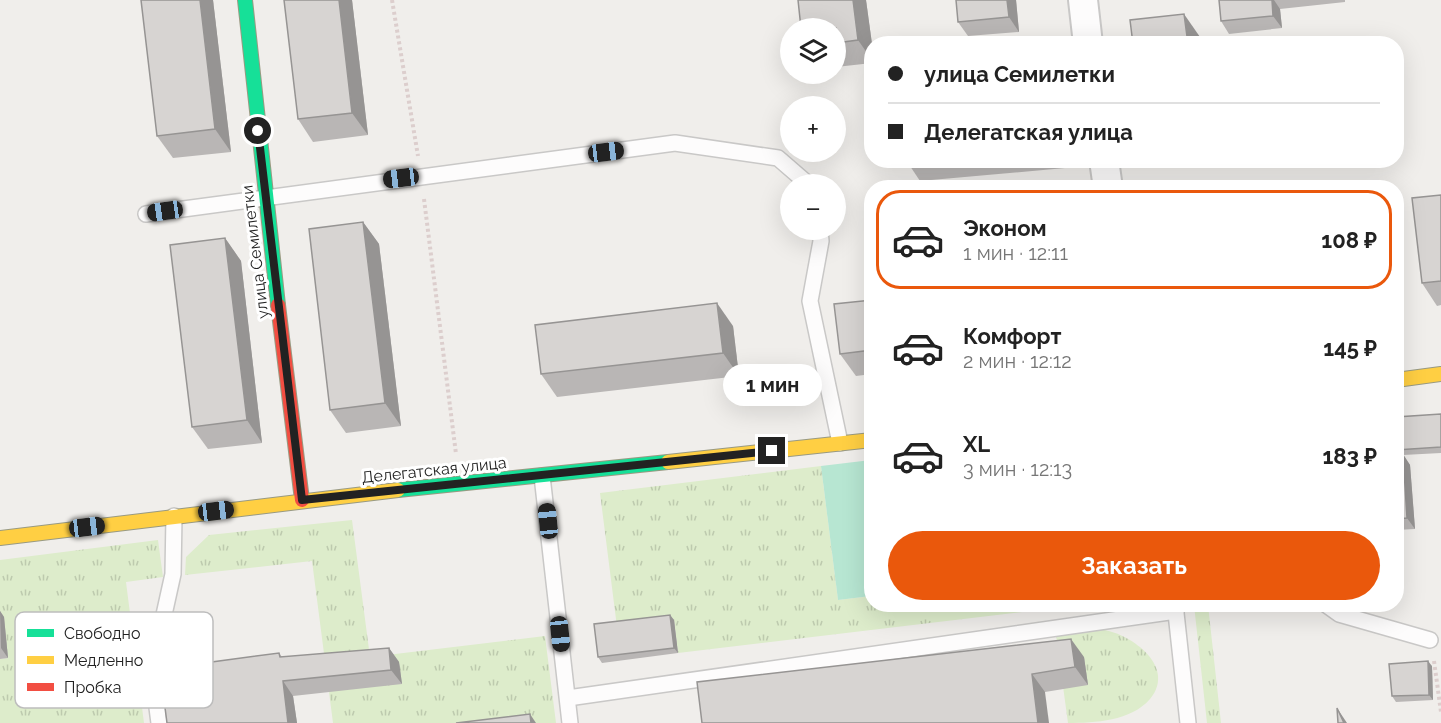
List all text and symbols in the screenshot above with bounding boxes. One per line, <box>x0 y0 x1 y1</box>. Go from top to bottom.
map controls <box>780 18 846 240</box>
button: layers <box>780 18 846 84</box>
text: улица Семилетки <box>924 61 1115 87</box>
button: + <box>780 96 846 162</box>
route start <box>244 117 271 144</box>
text: Делегатская улица <box>924 119 1133 145</box>
car <box>587 141 625 163</box>
car <box>382 167 420 189</box>
button: − <box>780 174 846 240</box>
street label: улица Семилетки <box>237 184 273 320</box>
car <box>146 200 184 222</box>
icon: car <box>891 213 945 267</box>
text: Эконом <box>963 215 1047 241</box>
text: 108 ₽ <box>1321 227 1377 253</box>
text: 1 мин · 12:11 <box>963 241 1068 265</box>
icon: car <box>891 321 945 375</box>
text: Комфорт <box>963 323 1061 349</box>
text: 145 ₽ <box>1323 335 1377 361</box>
text: 2 мин · 12:12 <box>963 349 1072 373</box>
callout: 1 мин <box>722 364 822 406</box>
text: 1 мин <box>746 373 799 397</box>
icon: car <box>891 429 945 483</box>
text: XL <box>963 431 990 457</box>
route end <box>758 437 785 464</box>
text: 183 ₽ <box>1323 443 1377 469</box>
street label: Делегатская улица <box>361 453 507 487</box>
text: 3 мин · 12:13 <box>963 457 1072 481</box>
car <box>197 500 235 522</box>
car <box>537 502 559 540</box>
car <box>68 516 106 538</box>
button: Заказать <box>888 531 1380 600</box>
legend <box>15 612 213 708</box>
car <box>549 615 571 653</box>
text: Свободно <box>64 624 140 643</box>
text: Медленно <box>64 651 143 670</box>
text: Пробка <box>64 678 122 697</box>

